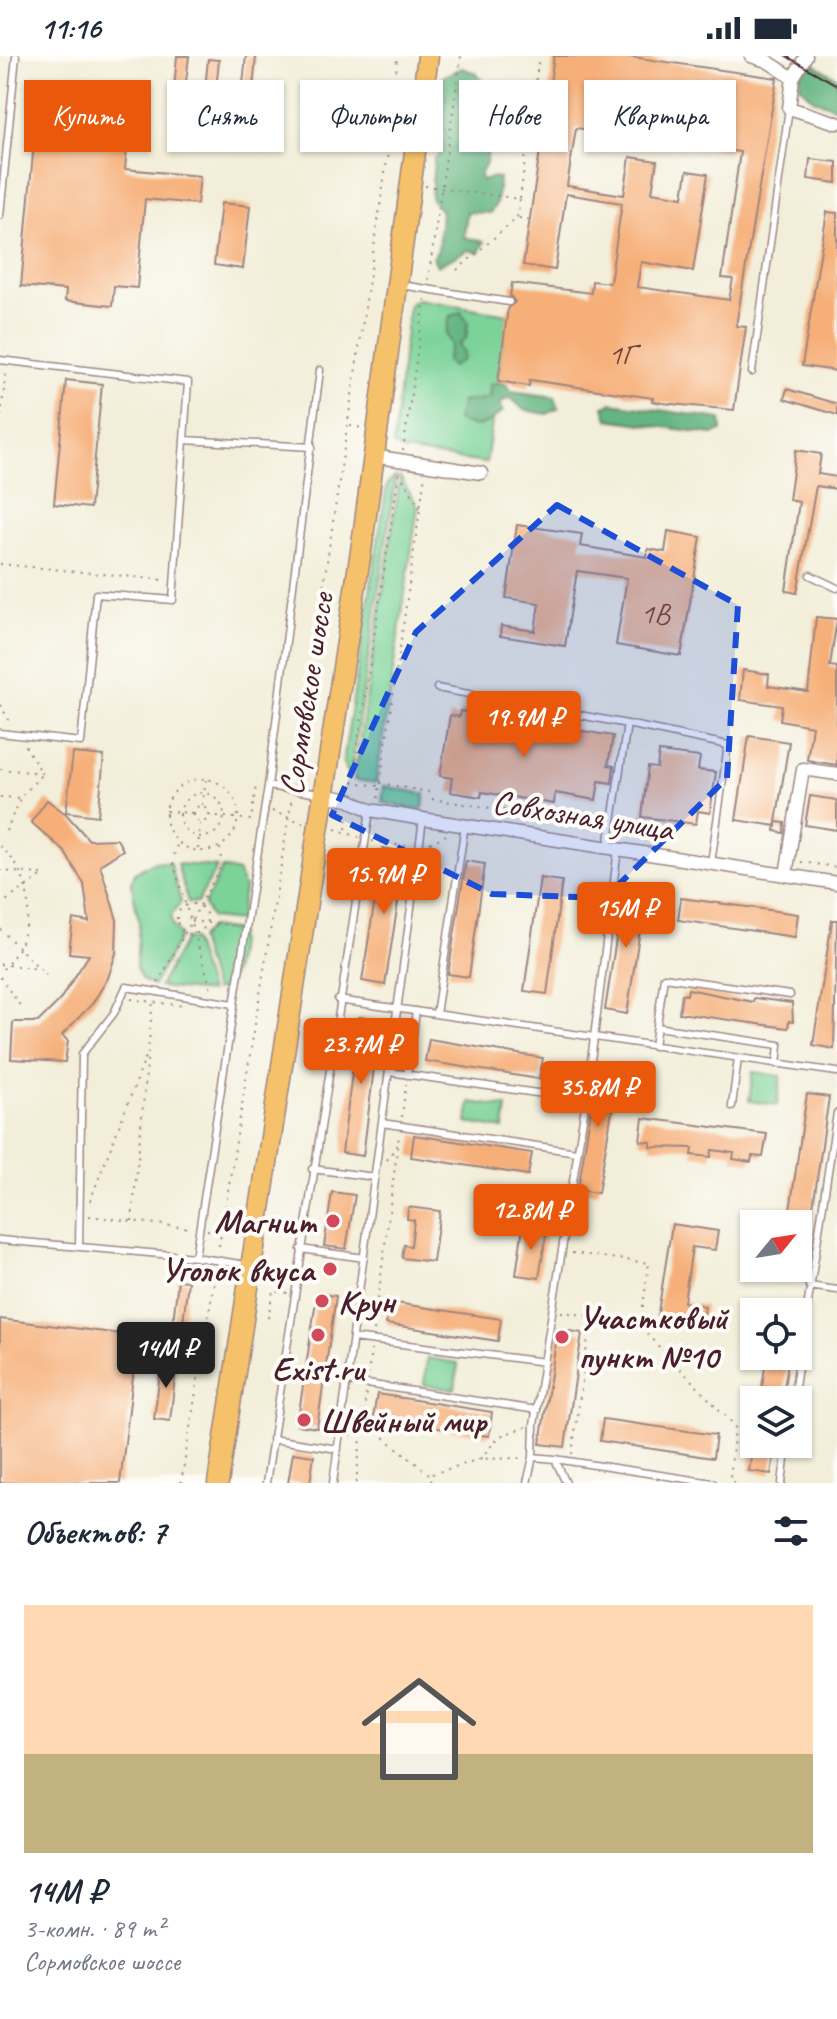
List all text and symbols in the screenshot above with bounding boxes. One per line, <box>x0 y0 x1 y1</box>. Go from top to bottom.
text: 11:16 <box>40 9 101 47</box>
chip: Купить <box>24 80 151 152</box>
chip: Снять <box>167 80 284 152</box>
chip: Фильтры <box>300 80 443 152</box>
chip: Новое <box>459 80 568 152</box>
chip: Квартира <box>584 80 736 152</box>
house number: 1Г <box>608 335 642 373</box>
street label: Сормовское шоссе <box>269 588 343 798</box>
house number: 1В <box>641 594 672 632</box>
pin: 19.9M ₽ <box>450 691 598 759</box>
text: 19.9M ₽ <box>485 700 563 733</box>
street label: Совхозная улица <box>490 780 678 851</box>
pin: 15.9M ₽ <box>310 848 458 916</box>
text: 15.9M ₽ <box>345 857 423 890</box>
pin: 15M ₽ <box>570 882 682 950</box>
text: 15M ₽ <box>595 891 657 924</box>
pin: 23.7M ₽ <box>287 1018 435 1086</box>
text: 23.7M ₽ <box>322 1027 400 1060</box>
pin: 35.8M ₽ <box>524 1061 672 1129</box>
text: 35.8M ₽ <box>559 1070 637 1103</box>
pin: 12.8M ₽ <box>457 1184 605 1252</box>
text: 12.8M ₽ <box>492 1193 570 1226</box>
place label: Магнит <box>214 1200 318 1243</box>
north arrow <box>740 1210 812 1282</box>
map controls <box>740 1210 812 1458</box>
marker: Магнит <box>324 1212 342 1230</box>
place label: Уголок вкуса <box>161 1248 317 1291</box>
marker: Уголок вкуса <box>321 1260 339 1278</box>
place label: Крун <box>338 1280 397 1323</box>
marker: Крун <box>313 1292 331 1310</box>
place label: Участковый пункт №10 <box>578 1296 730 1378</box>
button: locate <box>740 1298 812 1370</box>
pin: 14M ₽ <box>110 1322 222 1390</box>
marker: Exist.ru <box>309 1326 327 1344</box>
marker: Участковый пункт №10 <box>553 1328 571 1346</box>
text: 14M ₽ <box>135 1331 197 1364</box>
place label: Exist.ru <box>272 1347 366 1390</box>
button: layers <box>740 1386 812 1458</box>
place label: Швейный мир <box>320 1399 488 1442</box>
marker: Швейный мир <box>295 1411 313 1429</box>
icon: filters <box>769 1509 813 1553</box>
text: Объектов: 7 <box>24 1510 166 1553</box>
icon: home <box>347 1657 491 1801</box>
text: 14M ₽ <box>24 1869 105 1912</box>
text: 3-комн. · 89 m² <box>24 1912 164 1945</box>
text: Сормовское шоссе <box>24 1945 180 1978</box>

